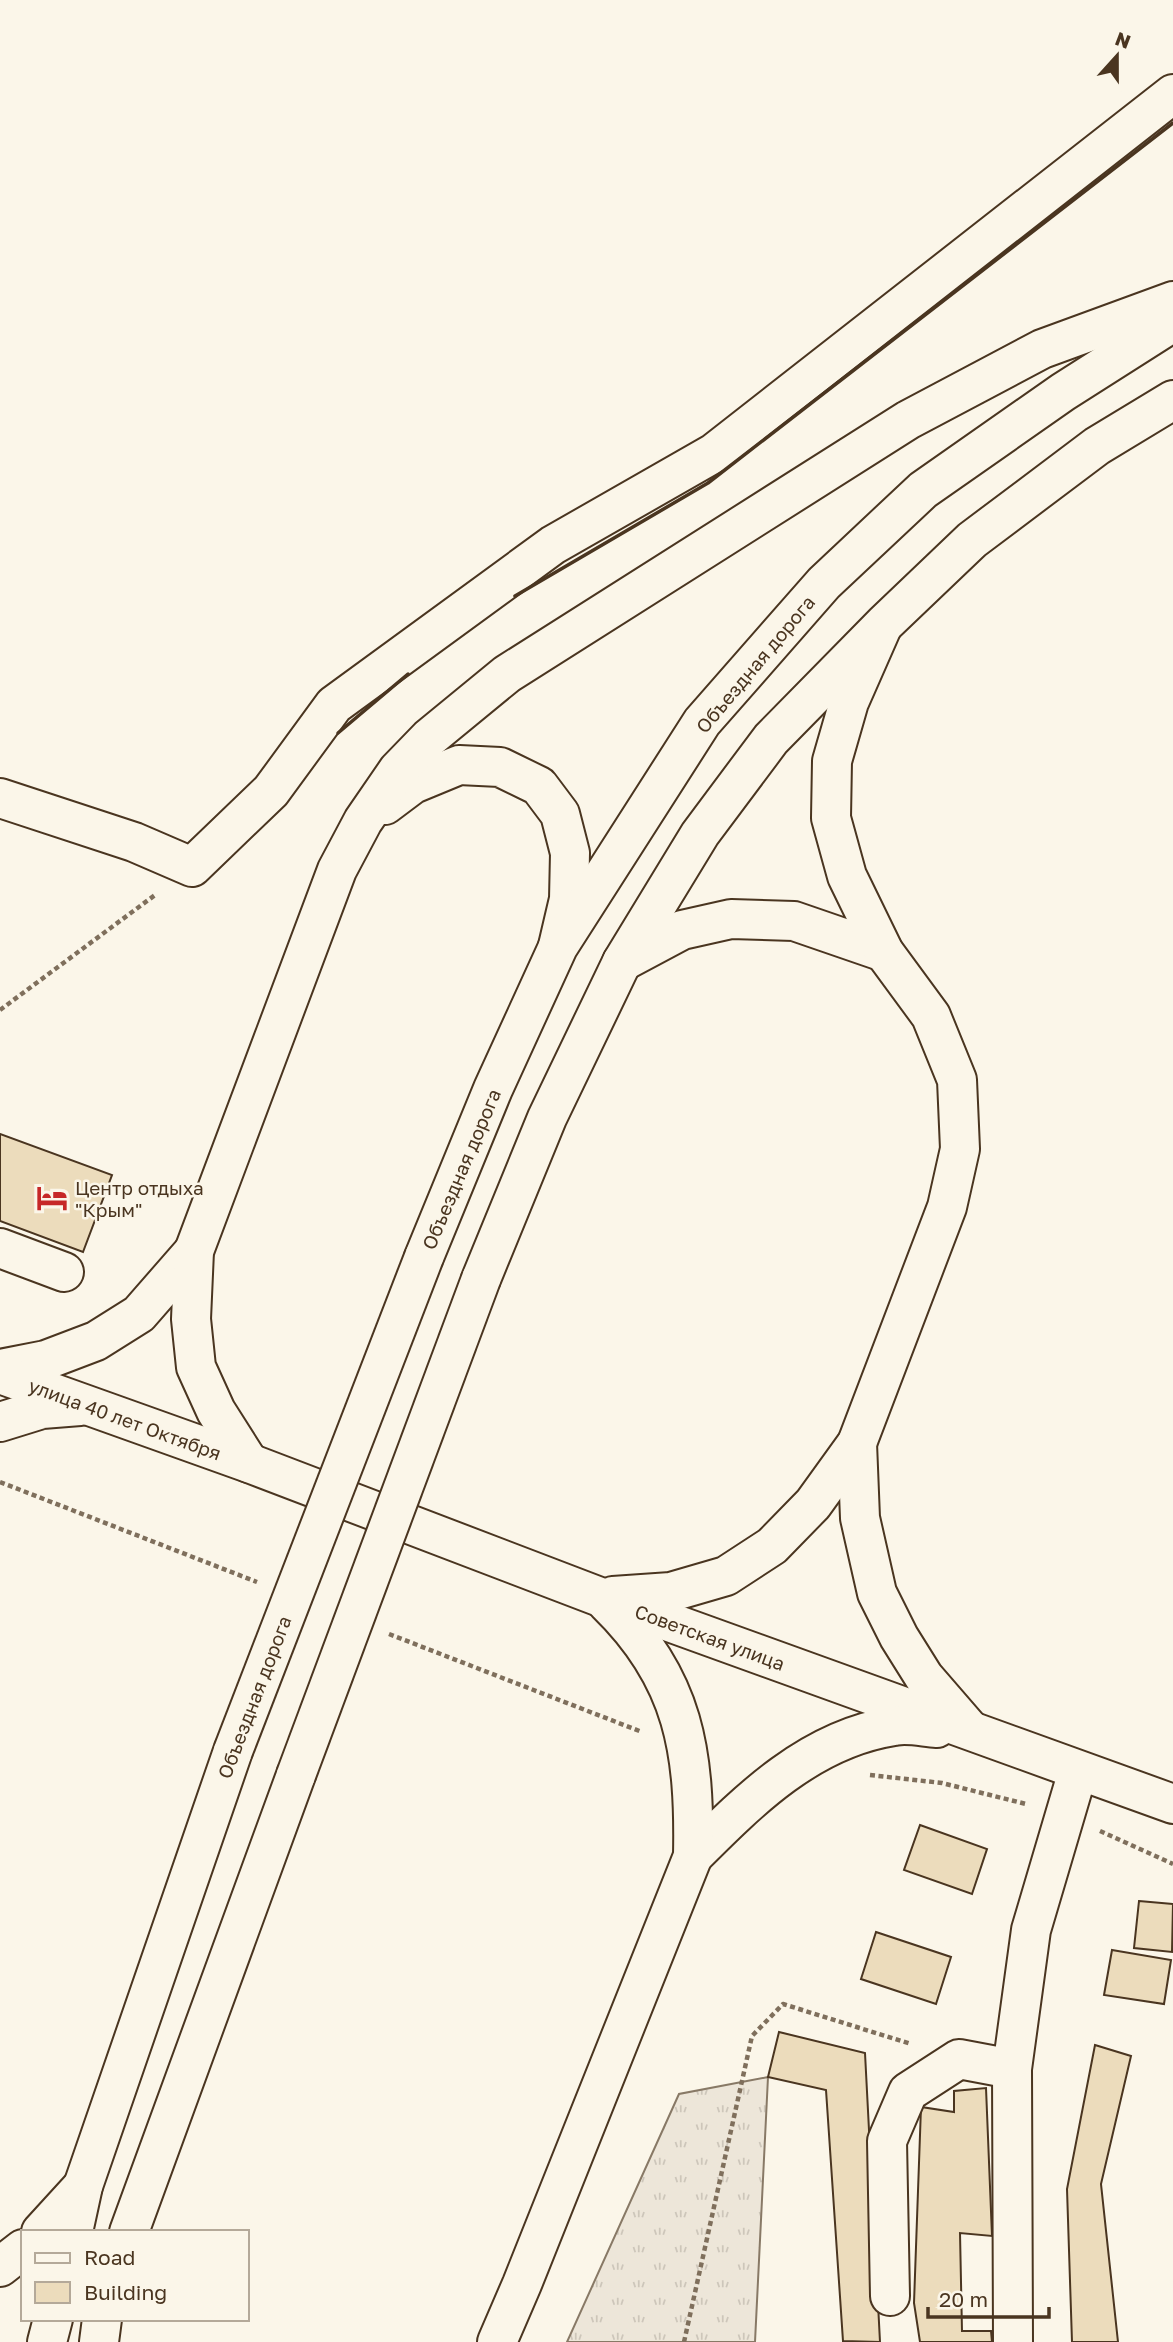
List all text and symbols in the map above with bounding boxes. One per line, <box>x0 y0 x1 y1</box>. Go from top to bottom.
north arrow <box>1082 21 1152 91</box>
text: N <box>1112 26 1134 53</box>
street label: Объездная дорога <box>691 591 819 737</box>
street label: Объездная дорога <box>417 1085 505 1253</box>
place label: Центр отдыха "Крым" <box>75 1176 204 1221</box>
hotel icon: Центр отдыха "Крым" <box>35 1181 69 1215</box>
street label: улица 40 лет Октября <box>26 1373 224 1465</box>
street label: Советская улица <box>632 1599 788 1675</box>
street label: Объездная дорога <box>212 1612 296 1782</box>
legend <box>21 2230 248 2321</box>
text: Road <box>84 2244 135 2270</box>
scale bar <box>928 2276 1049 2320</box>
text: Building <box>84 2279 167 2305</box>
text: 20 m <box>939 2286 988 2312</box>

